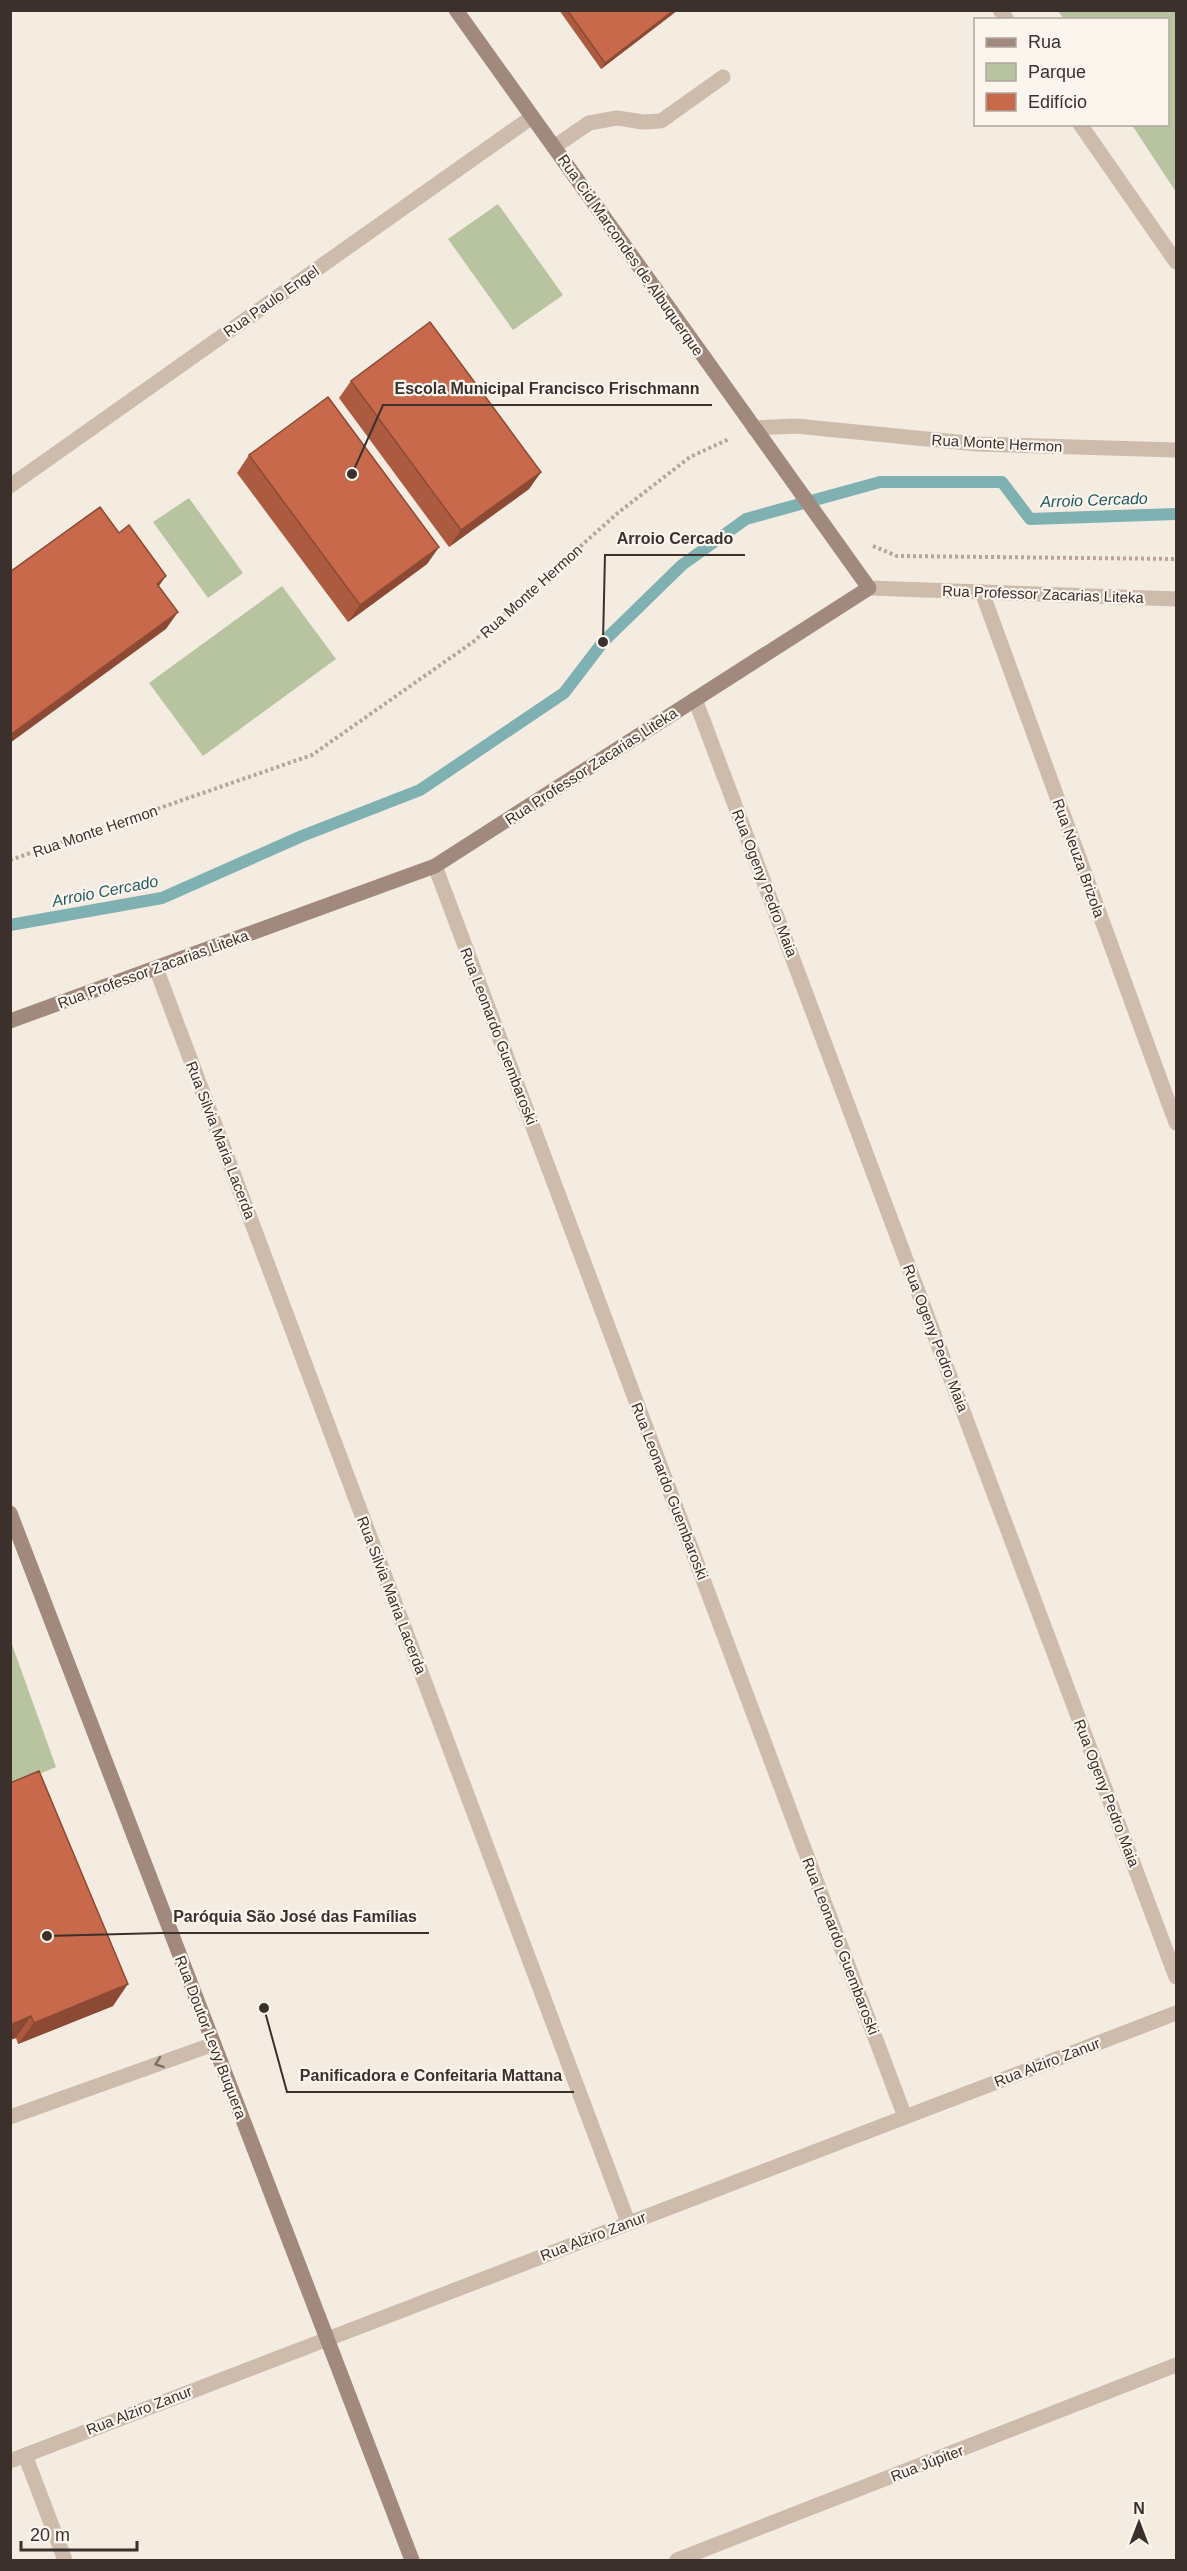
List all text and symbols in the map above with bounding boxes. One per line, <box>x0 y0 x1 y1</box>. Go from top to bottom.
legend <box>974 18 1169 126</box>
text: Rua <box>1028 32 1062 52</box>
text: Parque <box>1028 62 1086 82</box>
text: Edifício <box>1028 92 1087 112</box>
street label: Rua Cid Marcondes de Albuquerque <box>555 151 707 359</box>
street label: Rua Paulo Engel <box>220 262 322 340</box>
callout: Escola Municipal Francisco Frischmann <box>383 371 712 405</box>
text: Escola Municipal Francisco Frischmann <box>395 380 699 397</box>
street label: Rua Monte Hermon <box>931 431 1063 455</box>
water label: Arroio Cercado <box>1039 490 1148 510</box>
callout: Arroio Cercado <box>605 521 745 555</box>
text: Arroio Cercado <box>617 530 733 547</box>
street label: Rua Monte Hermon <box>477 541 585 641</box>
street label: Rua Professor Zacarias Liteka <box>942 582 1145 606</box>
street label: Rua Professor Zacarias Liteka <box>502 704 681 828</box>
street label: Rua Neuza Brizola <box>1050 796 1109 920</box>
street label: Rua Monte Hermon <box>30 802 160 860</box>
street label: Rua Ogeny Pedro Maia <box>729 807 801 960</box>
water label: Arroio Cercado <box>50 872 160 910</box>
street label: Rua Professor Zacarias Liteka <box>55 926 251 1011</box>
street label: Rua Leonardo Guembaroski <box>457 945 541 1127</box>
street label: Rua Silvia Maria Lacerda <box>183 1059 259 1222</box>
street label: Rua Ogeny Pedro Maia <box>900 1262 972 1415</box>
street label: Rua Leonardo Guembaroski <box>628 1400 712 1582</box>
street label: Rua Silvia Maria Lacerda <box>354 1514 430 1677</box>
street label: Rua Ogeny Pedro Maia <box>1071 1717 1143 1870</box>
street label: Rua Leonardo Guembaroski <box>799 1855 883 2037</box>
callout: Paróquia São José das Famílias <box>161 1899 429 1933</box>
text: Paróquia São José das Famílias <box>173 1908 417 1925</box>
street label: Rua Doutor Levy Buquera <box>172 1953 250 2122</box>
street label: Rua Alziro Zanur <box>992 2034 1102 2090</box>
one-way arrow <box>154 2056 164 2069</box>
callout: Panificadora e Confeitaria Mattana <box>287 2058 574 2092</box>
text: Panificadora e Confeitaria Mattana <box>300 2067 562 2084</box>
street label: Rua Alziro Zanur <box>538 2208 648 2264</box>
street label: Rua Alziro Zanur <box>84 2382 194 2438</box>
street label: Rua Júpiter <box>888 2441 966 2485</box>
north arrow <box>1109 2493 1169 2553</box>
text: N <box>1133 2500 1145 2517</box>
scale bar <box>21 2514 136 2552</box>
text: 20 m <box>30 2525 70 2545</box>

